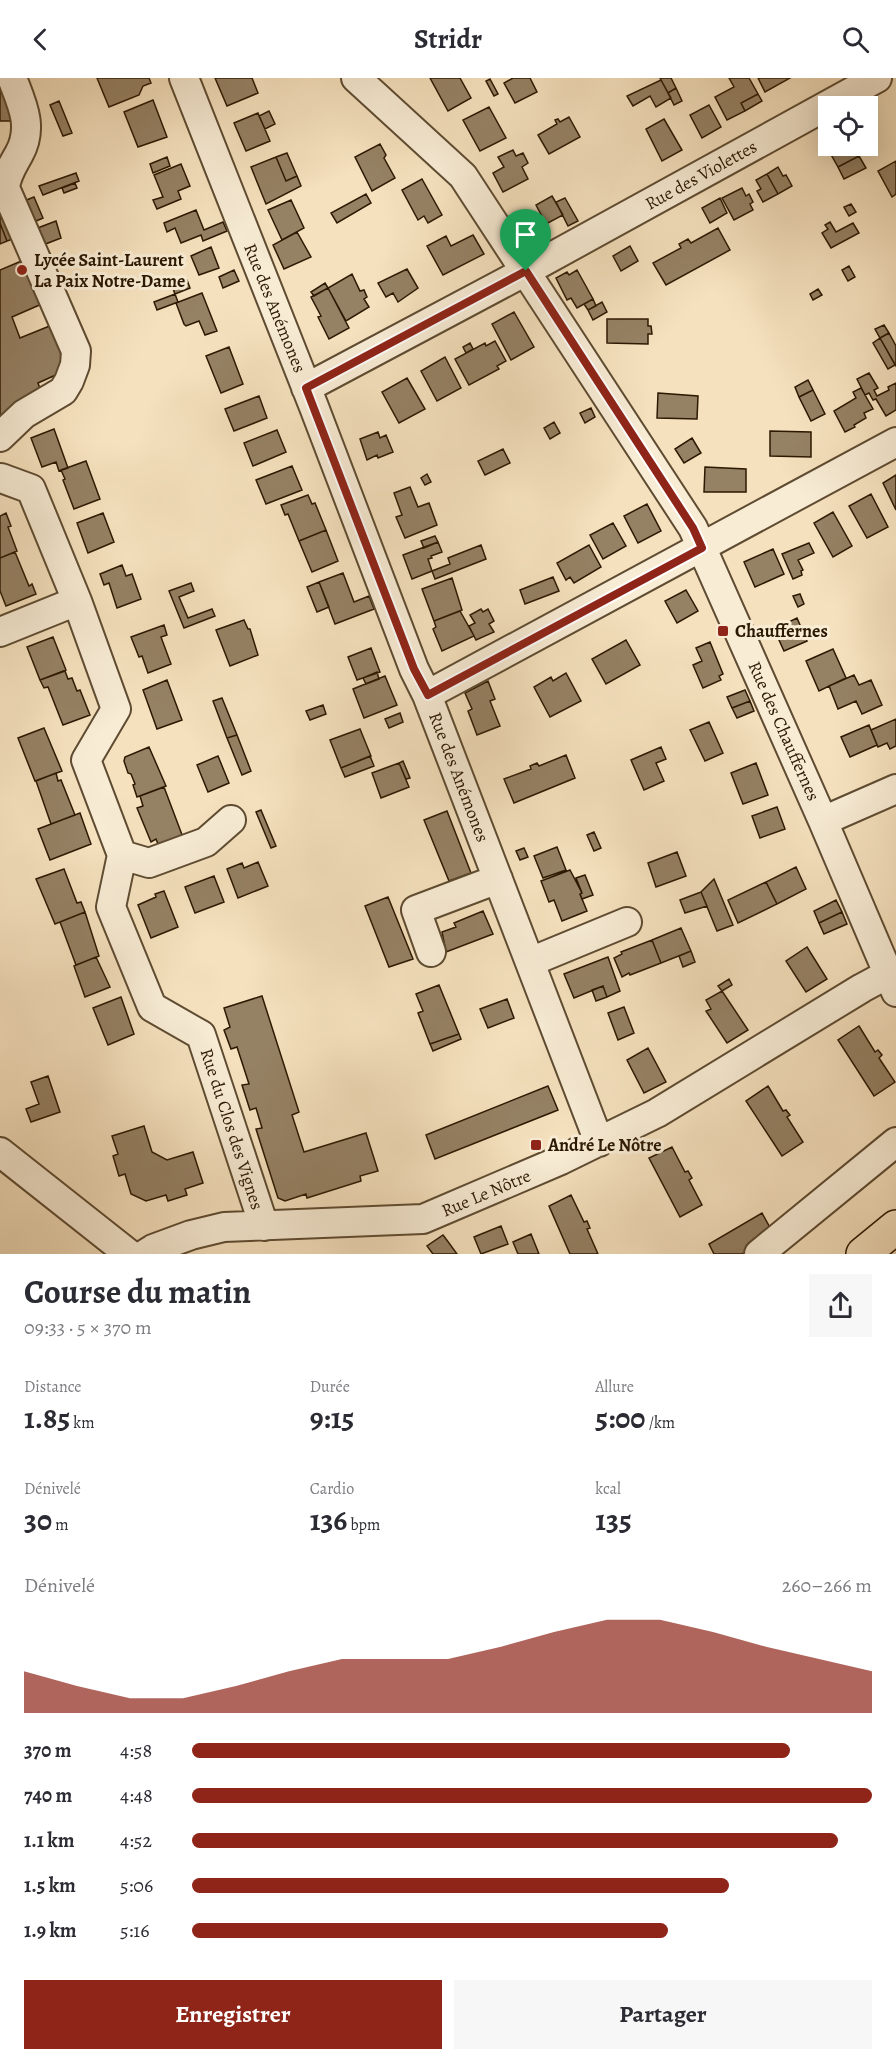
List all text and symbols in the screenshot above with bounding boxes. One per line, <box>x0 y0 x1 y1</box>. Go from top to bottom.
text: Stridr <box>414 21 482 57</box>
icon: back <box>24 23 57 56</box>
icon: search <box>839 23 872 56</box>
map controls <box>818 96 878 156</box>
button: locate <box>818 96 878 156</box>
street label: Rue des Violettes <box>641 134 761 216</box>
pin <box>500 209 551 271</box>
icon: arrive <box>509 218 542 251</box>
street label: Rue des Anémones <box>238 240 312 376</box>
place label: Lycée Saint-Laurent La Paix Notre-Dame <box>34 248 185 293</box>
marker: Lycée Saint-Laurent La Paix Notre-Dame <box>15 263 29 277</box>
place label: Chauffernes <box>735 619 828 643</box>
marker: Chauffernes <box>716 624 730 638</box>
street label: Rue des Chauffernes <box>742 657 826 805</box>
street label: Rue des Anémones <box>423 708 495 846</box>
street label: Rue du Clos des Vignes <box>195 1045 269 1213</box>
place label: André Le Nôtre <box>547 1133 662 1157</box>
marker: André Le Nôtre <box>529 1138 543 1152</box>
street label: Rue Le Nôtre <box>438 1163 534 1223</box>
text: Course du matin <box>24 1269 251 1314</box>
button: share <box>809 1274 872 1337</box>
text: 09:33 · 5 × 370 m <box>24 1314 152 1341</box>
text: Distance <box>24 1376 81 1398</box>
text: Durée <box>310 1376 350 1398</box>
text: Allure <box>595 1376 634 1398</box>
text: 1.85 <box>24 1398 70 1438</box>
text: 9:15 <box>310 1398 354 1438</box>
text: 5:00 <box>595 1398 645 1438</box>
text: km <box>70 1412 95 1434</box>
text: /km <box>645 1412 675 1434</box>
text: Dénivelé <box>24 1478 81 1500</box>
text: Cardio <box>310 1478 354 1500</box>
text: kcal <box>595 1478 621 1500</box>
text: 30 <box>24 1500 52 1540</box>
text: 136 <box>310 1500 347 1540</box>
text: 135 <box>595 1500 632 1540</box>
text: m <box>52 1514 68 1536</box>
text: bpm <box>347 1514 380 1536</box>
text: Dénivelé <box>24 1572 95 1599</box>
text: 260–266 m <box>782 1572 872 1599</box>
text: 370 m <box>24 1737 71 1764</box>
text: 4:58 <box>120 1737 152 1764</box>
text: 740 m <box>24 1782 72 1809</box>
text: 4:48 <box>120 1782 153 1809</box>
text: 1.1 km <box>24 1827 74 1854</box>
text: 4:52 <box>120 1827 152 1854</box>
text: 1.5 km <box>24 1872 76 1899</box>
text: 5:06 <box>120 1872 153 1899</box>
text: 1.9 km <box>24 1917 77 1944</box>
text: 5:16 <box>120 1917 149 1944</box>
button: Enregistrer <box>24 1980 442 2049</box>
button: Partager <box>454 1980 872 2049</box>

